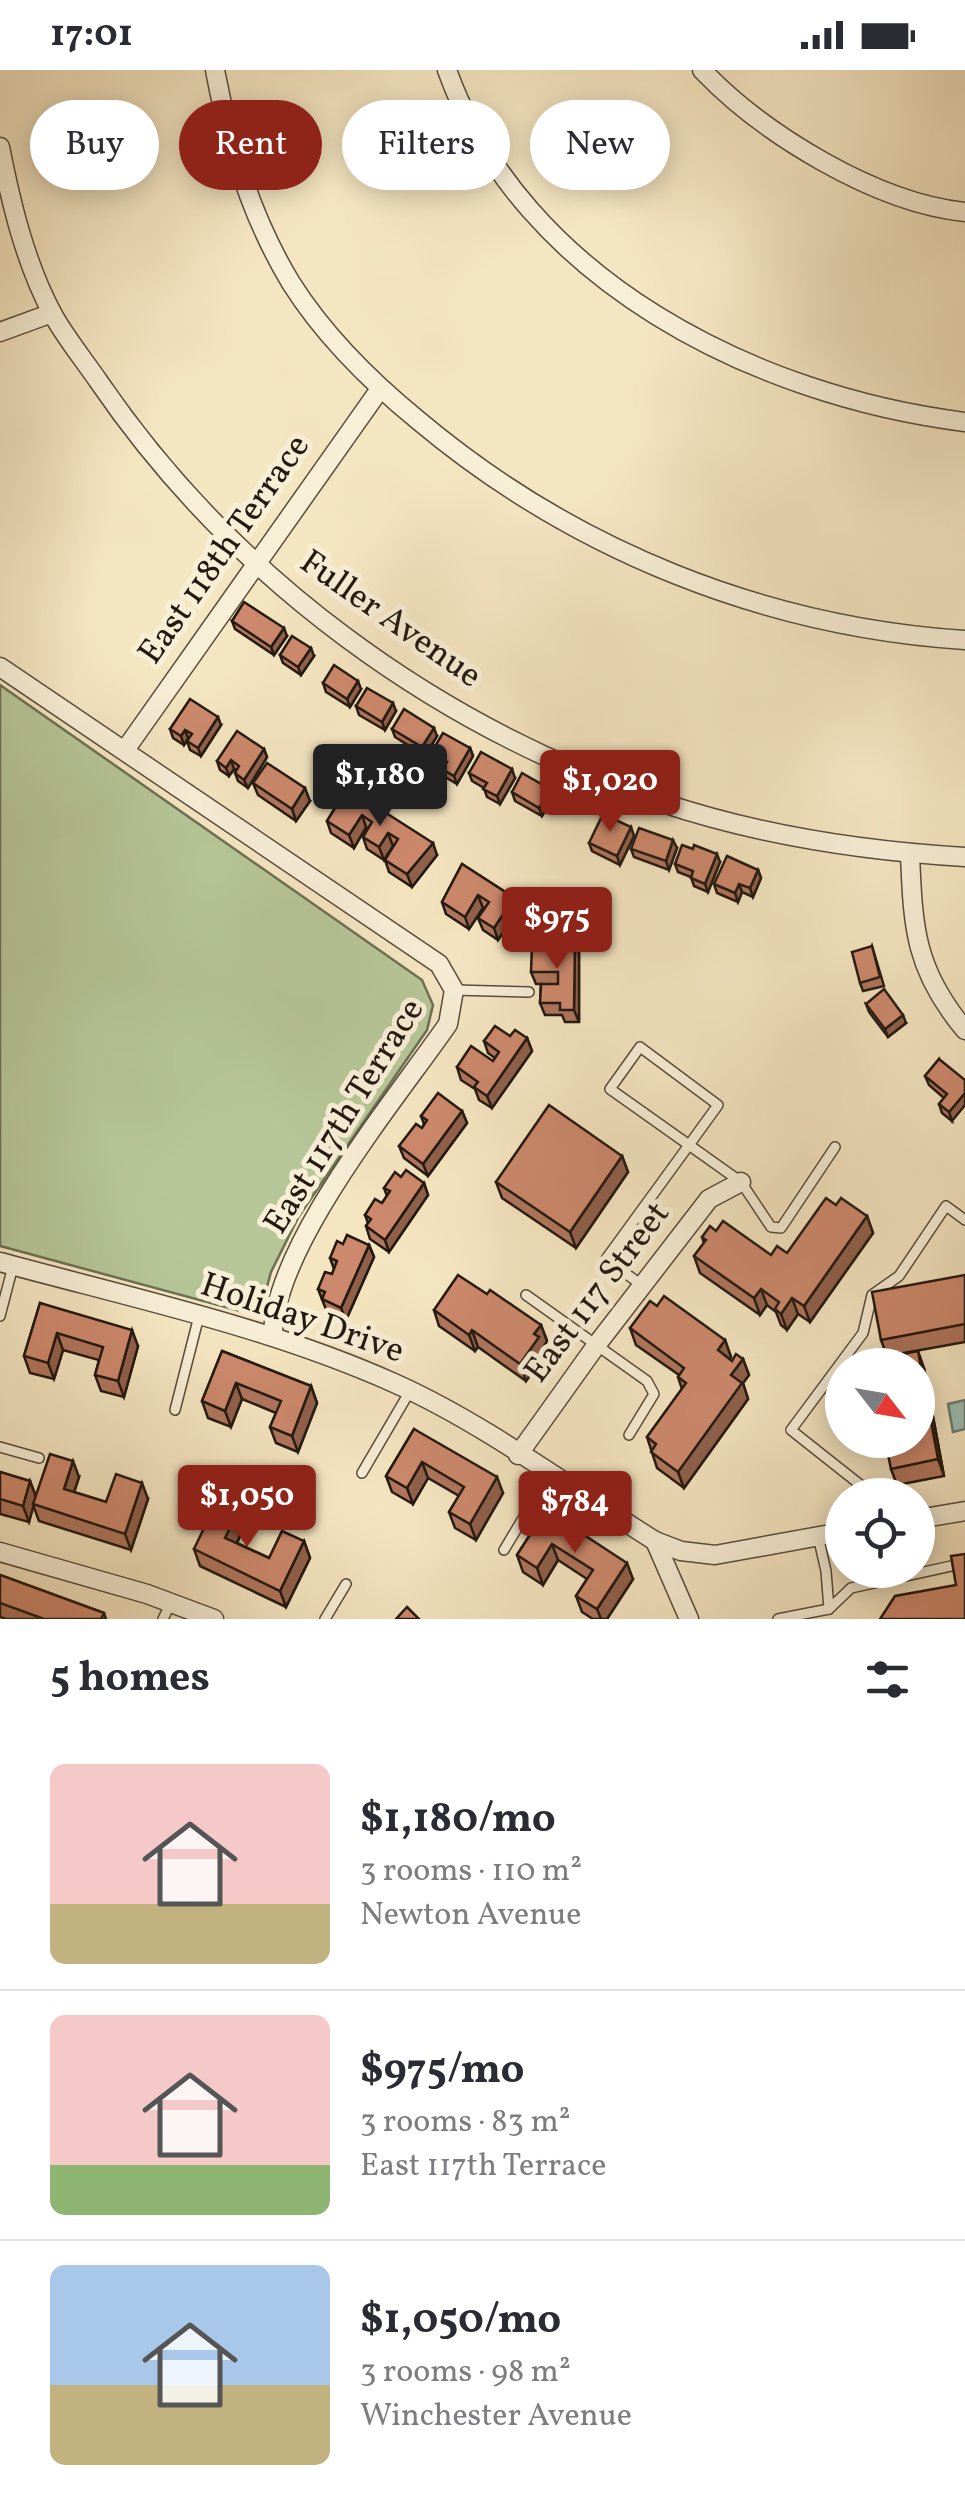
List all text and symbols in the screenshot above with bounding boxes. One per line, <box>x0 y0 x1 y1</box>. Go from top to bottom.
text: 17:01 <box>50 9 133 62</box>
chip: Buy <box>30 100 159 190</box>
chip: Rent <box>179 100 322 190</box>
chip: Filters <box>342 100 510 190</box>
chip: New <box>530 100 670 190</box>
street label: East 118th Terrace <box>128 425 322 675</box>
street label: Fuller Avenue <box>289 540 491 700</box>
pin: $1,180 <box>299 744 461 829</box>
pin: $1,020 <box>529 750 691 835</box>
text: $1,180 <box>335 754 425 798</box>
text: $1,020 <box>562 760 658 804</box>
pin: $975 <box>498 887 616 972</box>
text: $975 <box>524 897 590 941</box>
street label: East 117th Terrace <box>253 990 437 1244</box>
street label: East 117 Street <box>514 1192 682 1394</box>
street label: Holiday Drive <box>194 1262 410 1376</box>
north arrow <box>825 1348 935 1458</box>
map controls <box>825 1348 935 1588</box>
pin: $1,050 <box>166 1465 328 1550</box>
pin: $784 <box>516 1471 634 1556</box>
text: $1,050 <box>200 1475 294 1519</box>
button: locate <box>825 1478 935 1588</box>
text: $784 <box>541 1481 609 1525</box>
text: 5 homes <box>50 1650 210 1709</box>
icon: filters <box>860 1652 915 1707</box>
text: $1,180/mo <box>360 1791 556 1850</box>
icon: home <box>130 1804 250 1924</box>
text: 3 rooms · 110 m² <box>360 1850 582 1894</box>
text: Newton Avenue <box>360 1894 581 1938</box>
text: $975/mo <box>360 2042 524 2101</box>
icon: home <box>130 2055 250 2175</box>
text: 3 rooms · 83 m² <box>360 2101 571 2145</box>
text: East 117th Terrace <box>360 2145 606 2189</box>
text: $1,050/mo <box>360 2292 561 2351</box>
icon: home <box>130 2305 250 2425</box>
text: 3 rooms · 98 m² <box>360 2351 571 2395</box>
text: Winchester Avenue <box>360 2395 632 2439</box>

